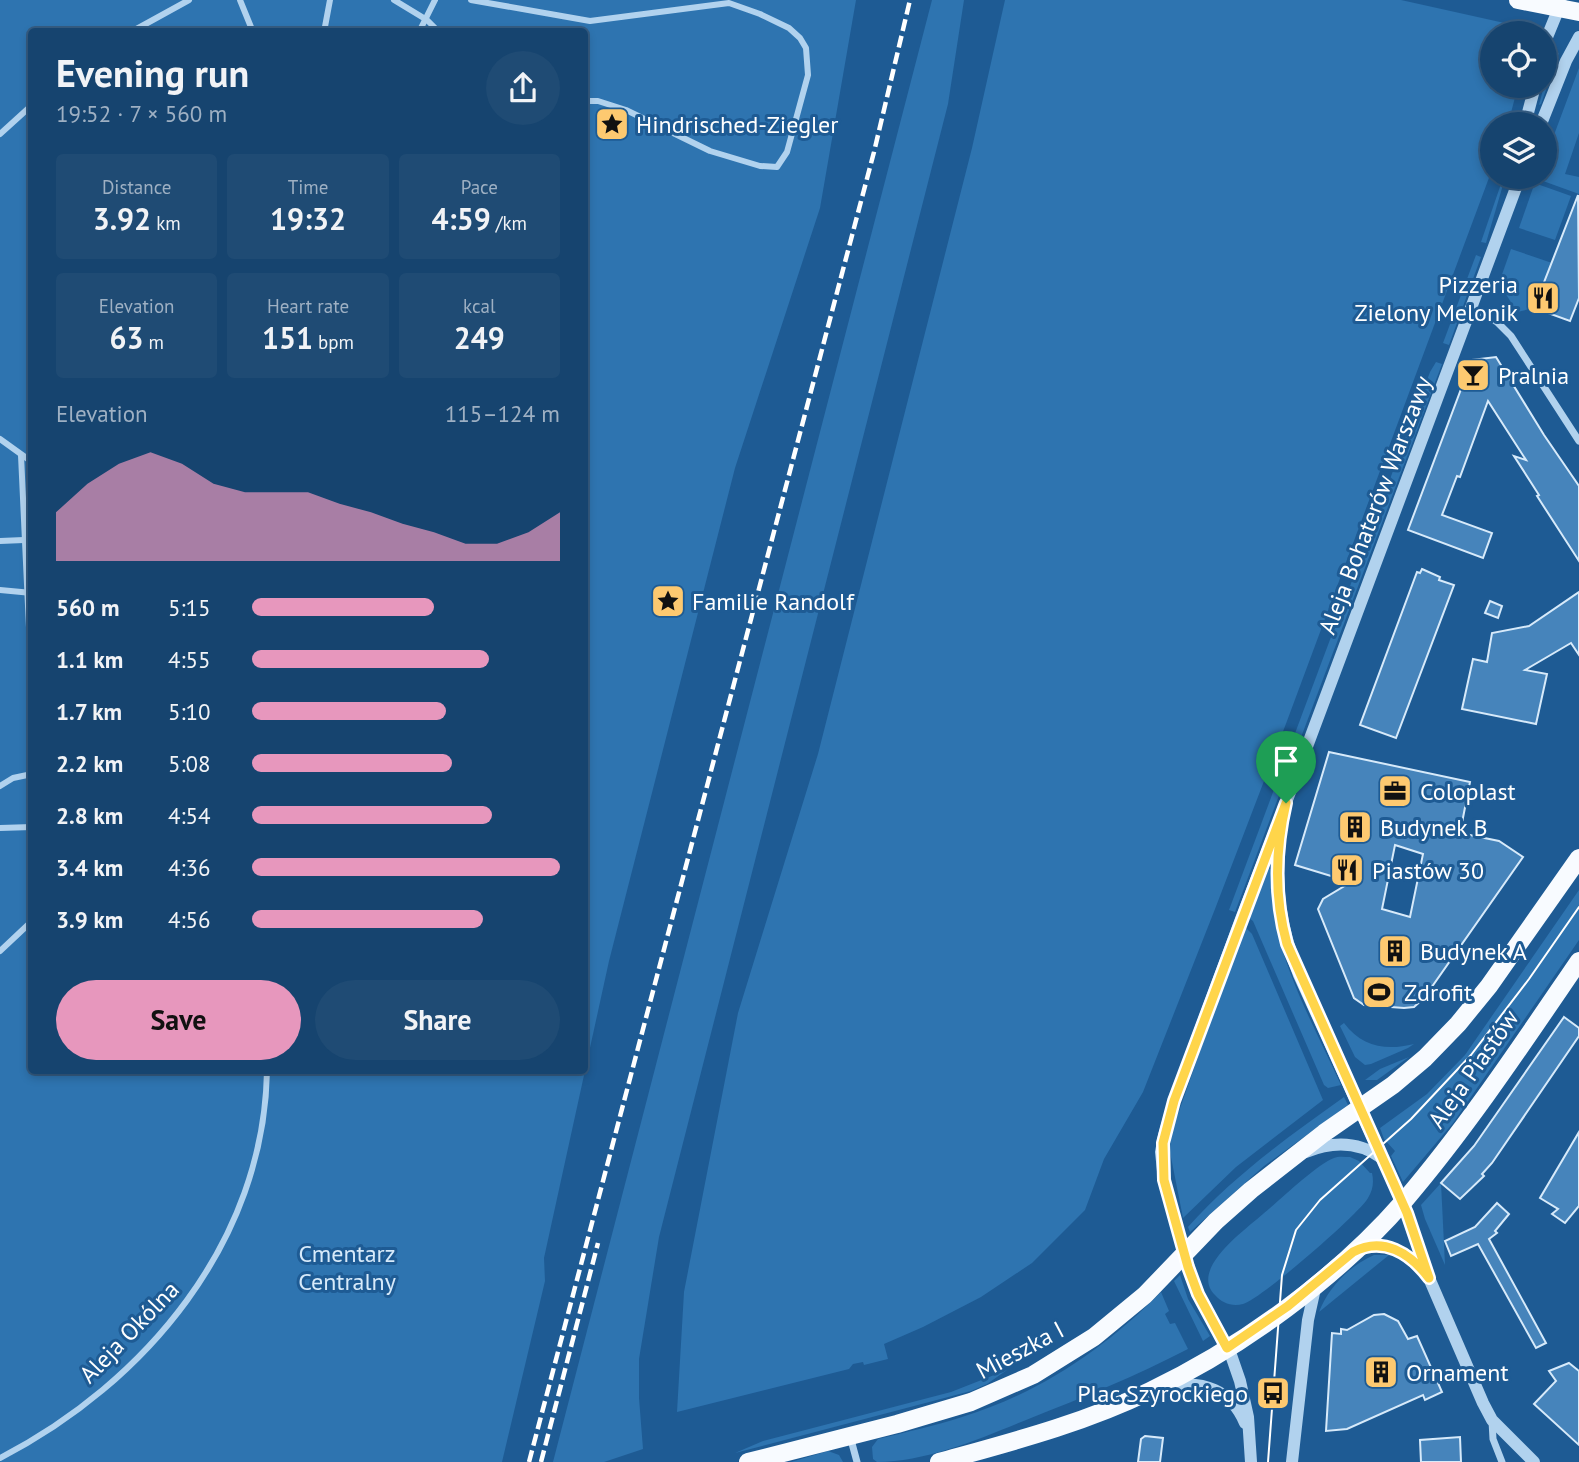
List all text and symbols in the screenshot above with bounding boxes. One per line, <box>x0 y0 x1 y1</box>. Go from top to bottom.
map controls <box>1480 21 1557 189</box>
button: locate <box>1480 21 1557 98</box>
text: Evening run <box>56 48 249 97</box>
button: share <box>486 51 560 125</box>
text: 19:52 · 7 × 560 m <box>56 99 227 128</box>
place icon: Hindrisched-Ziegler <box>593 105 631 143</box>
place label: Hindrisched-Ziegler <box>636 109 838 140</box>
button: layers <box>1480 112 1557 189</box>
text: Distance <box>102 175 171 199</box>
text: Time <box>288 175 328 199</box>
text: Pace <box>461 175 498 199</box>
text: 3.92 <box>93 199 151 238</box>
text: 19:32 <box>270 199 346 238</box>
text: 4:59 <box>432 199 491 238</box>
text: km <box>151 211 181 235</box>
text: /km <box>491 211 527 235</box>
place label: Pizzeria Zielony Melonik <box>1354 269 1518 328</box>
restaurant icon: Pizzeria Zielony Melonik <box>1524 279 1562 317</box>
text: Elevation <box>99 294 175 318</box>
text: Heart rate <box>267 294 349 318</box>
text: kcal <box>463 294 496 318</box>
text: 63 <box>109 318 143 357</box>
text: 151 <box>262 318 313 357</box>
text: 249 <box>454 318 505 357</box>
text: m <box>143 330 164 354</box>
text: bpm <box>313 330 354 354</box>
bar icon: Pralnia <box>1454 356 1492 394</box>
place label: Pralnia <box>1498 360 1569 391</box>
street label: Aleja Bohaterów Warszawy <box>1311 371 1439 639</box>
text: Elevation <box>56 399 148 428</box>
text: 115–124 m <box>445 399 560 428</box>
place icon: Familie Randolf <box>649 582 687 620</box>
place label: Familie Randolf <box>692 586 855 617</box>
text: 560 m <box>56 593 119 622</box>
text: 5:15 <box>168 593 211 622</box>
text: 1.1 km <box>56 645 123 674</box>
text: 4:55 <box>168 645 211 674</box>
text: 1.7 km <box>56 697 122 726</box>
text: 5:10 <box>168 697 211 726</box>
pin <box>1256 731 1316 803</box>
icon: arrive <box>1267 742 1305 780</box>
text: 2.2 km <box>56 749 123 778</box>
text: 5:08 <box>168 749 211 778</box>
office icon: Coloplast <box>1376 772 1414 810</box>
place label: Coloplast <box>1420 776 1516 807</box>
text: 2.8 km <box>56 801 123 830</box>
text: 4:54 <box>168 801 211 830</box>
building icon: Budynek B <box>1336 808 1374 846</box>
place label: Budynek B <box>1380 812 1488 843</box>
restaurant icon: Piastów 30 <box>1328 851 1366 889</box>
text: 3.4 km <box>56 853 123 882</box>
text: 4:36 <box>168 853 211 882</box>
place label: Piastów 30 <box>1372 855 1484 886</box>
text: 3.9 km <box>56 905 123 934</box>
text: 4:56 <box>168 905 211 934</box>
building icon: Budynek A <box>1376 932 1414 970</box>
place label: Budynek A <box>1420 936 1527 967</box>
sports icon: Zdrofit <box>1360 973 1398 1011</box>
place label: Zdrofit <box>1404 977 1472 1008</box>
button: Save <box>56 980 301 1060</box>
button: Share <box>315 980 560 1060</box>
street label: Aleja Piastów <box>1421 1003 1525 1134</box>
park label: Cmentarz Centralny <box>298 1238 396 1297</box>
street label: Aleja Okólna <box>73 1274 185 1390</box>
street label: Mieszka I <box>971 1314 1069 1386</box>
building icon: Ornament <box>1362 1353 1400 1391</box>
place label: Ornament <box>1406 1357 1509 1388</box>
bus stop icon: Plac Szyrockiego <box>1254 1374 1292 1412</box>
place label: Plac Szyrockiego <box>1077 1378 1248 1409</box>

